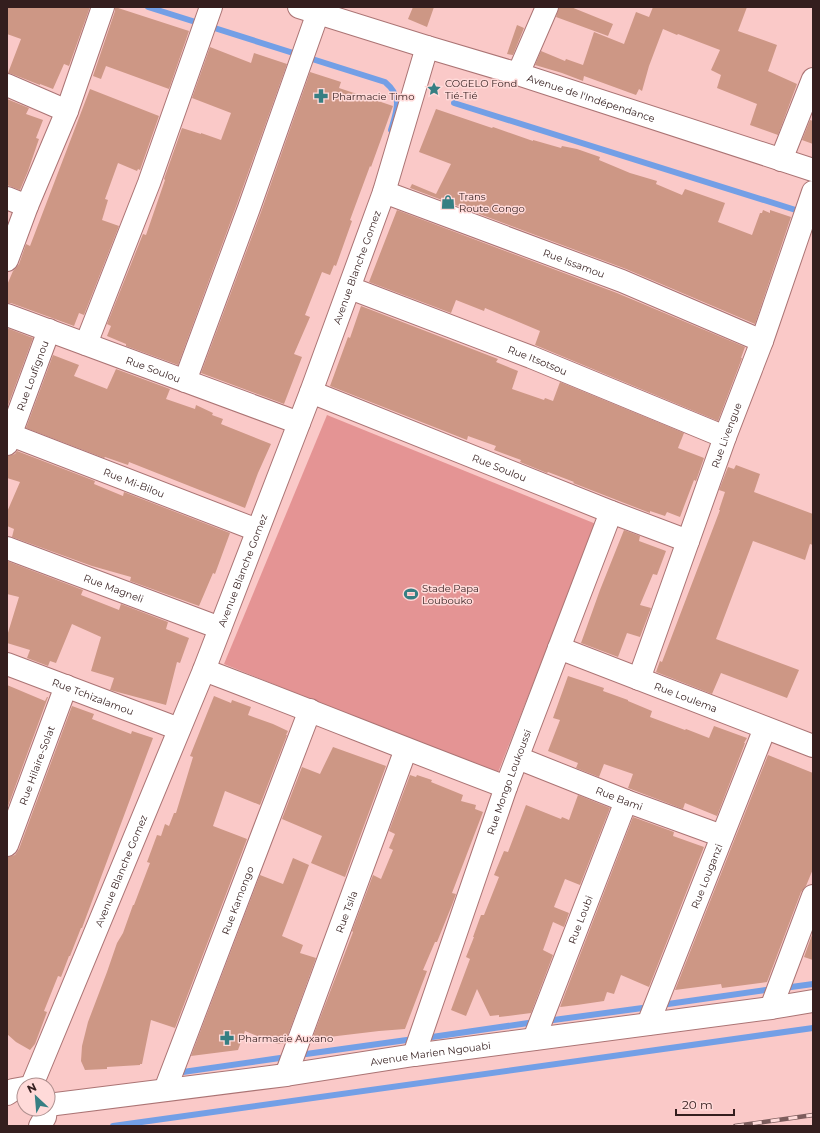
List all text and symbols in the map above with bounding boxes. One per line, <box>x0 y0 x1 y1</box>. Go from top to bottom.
street label: Avenue de l'Indépendance <box>526 71 657 125</box>
place label: COGELO Fond Tié-Tié <box>445 77 517 102</box>
place icon: COGELO Fond Tié-Tié <box>426 81 442 97</box>
pharmacy icon: Pharmacie Timo <box>313 88 329 104</box>
place label: Pharmacie Timo <box>332 90 415 103</box>
place label: Trans Route Congo <box>459 190 525 215</box>
shop icon: Trans Route Congo <box>440 194 456 210</box>
street label: Avenue Blanche Gomez <box>330 209 383 326</box>
street label: Rue Issamou <box>541 246 607 281</box>
street label: Rue Loufignou <box>13 338 51 413</box>
street label: Rue Itsotsou <box>506 342 569 378</box>
street label: Rue Soulou <box>124 353 183 385</box>
street label: Rue Livengue <box>708 400 744 470</box>
street label: Rue Soulou <box>470 451 529 484</box>
street label: Rue Mi-Bilou <box>102 465 167 500</box>
street label: Avenue Blanche Gomez <box>215 512 270 629</box>
street label: Rue Magneli <box>82 571 146 605</box>
place label: Stade Papa Loubouko <box>422 582 479 607</box>
sports icon: Stade Papa Loubouko <box>403 586 419 602</box>
street label: Rue Tchizalamou <box>50 675 136 718</box>
street label: Rue Loulema <box>652 679 719 715</box>
street label: Rue Hilaire-Solat <box>16 724 57 807</box>
street label: Rue Mongo Loukoussi <box>484 727 534 836</box>
street label: Rue Bami <box>594 783 645 813</box>
street label: Avenue Blanche Gomez <box>92 813 150 929</box>
street label: Rue Louganzi <box>688 842 725 911</box>
street label: Rue Kamongo <box>218 864 256 936</box>
street label: Rue Tsila <box>332 889 360 935</box>
street label: Rue Loubi <box>565 893 595 946</box>
pharmacy icon: Pharmacie Auxano <box>219 1030 235 1046</box>
place label: Pharmacie Auxano <box>238 1032 333 1045</box>
street label: Avenue Marien Ngouabi <box>369 1038 491 1068</box>
north arrow <box>16 1077 56 1117</box>
text: N <box>25 1080 39 1096</box>
scale bar <box>676 1091 734 1117</box>
text: 20 m <box>682 1097 713 1112</box>

